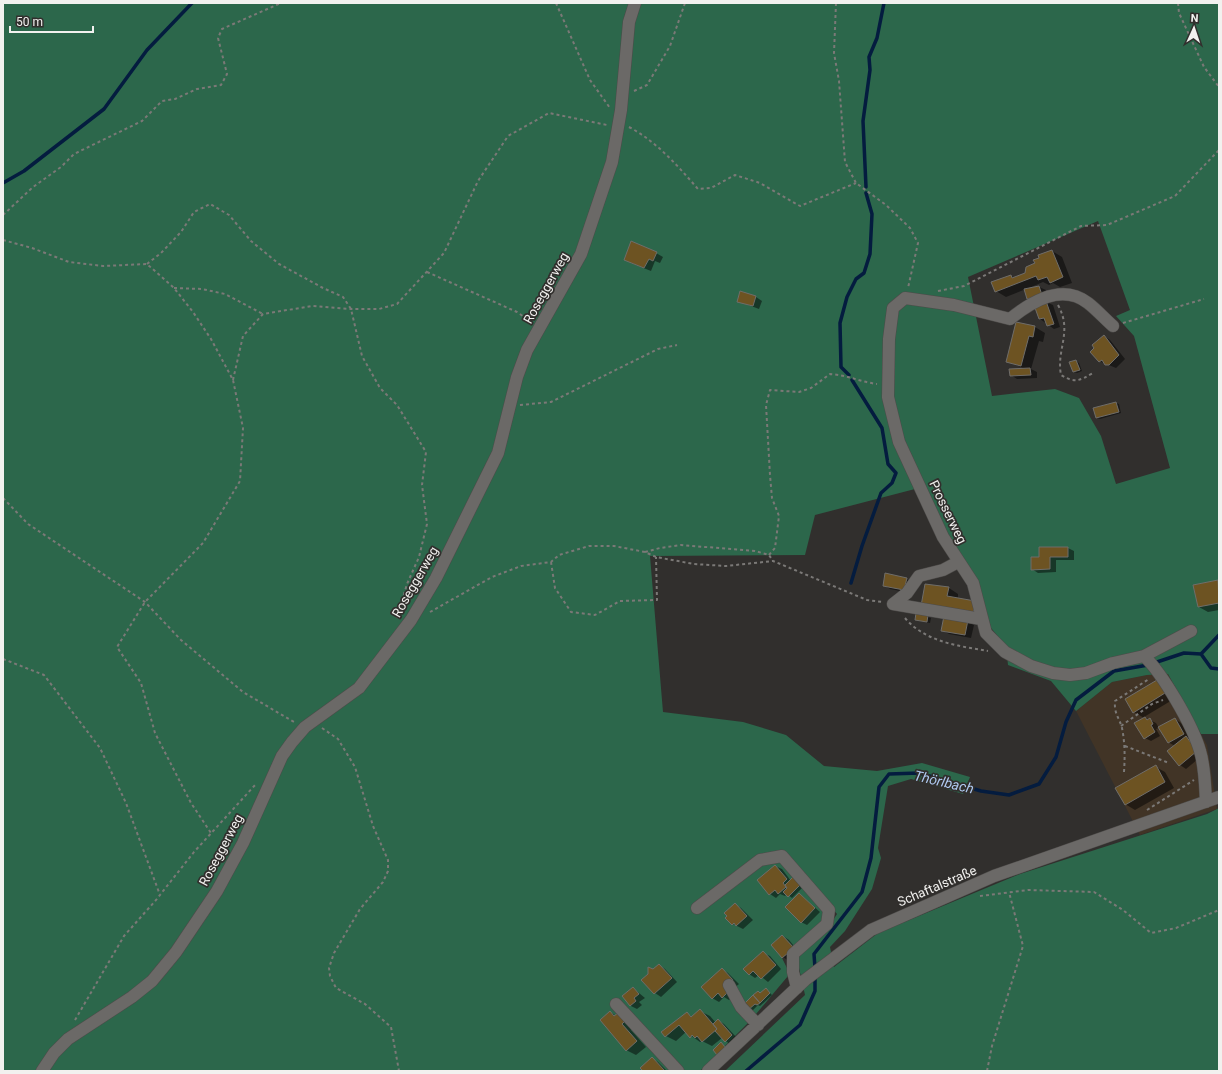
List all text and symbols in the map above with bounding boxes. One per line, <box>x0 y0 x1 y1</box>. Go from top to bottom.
scale bar <box>10 8 93 34</box>
north arrow <box>1174 8 1214 48</box>
text: N <box>1190 12 1199 25</box>
text: 50 m <box>16 15 43 29</box>
street label: Roseggerweg <box>520 250 572 326</box>
street label: Prosserweg <box>926 478 970 546</box>
street label: Roseggerweg <box>389 544 441 620</box>
water label: Thörlbach <box>913 767 975 797</box>
street label: Roseggerweg <box>196 812 246 888</box>
street label: Schaftalstraße <box>895 863 979 909</box>

